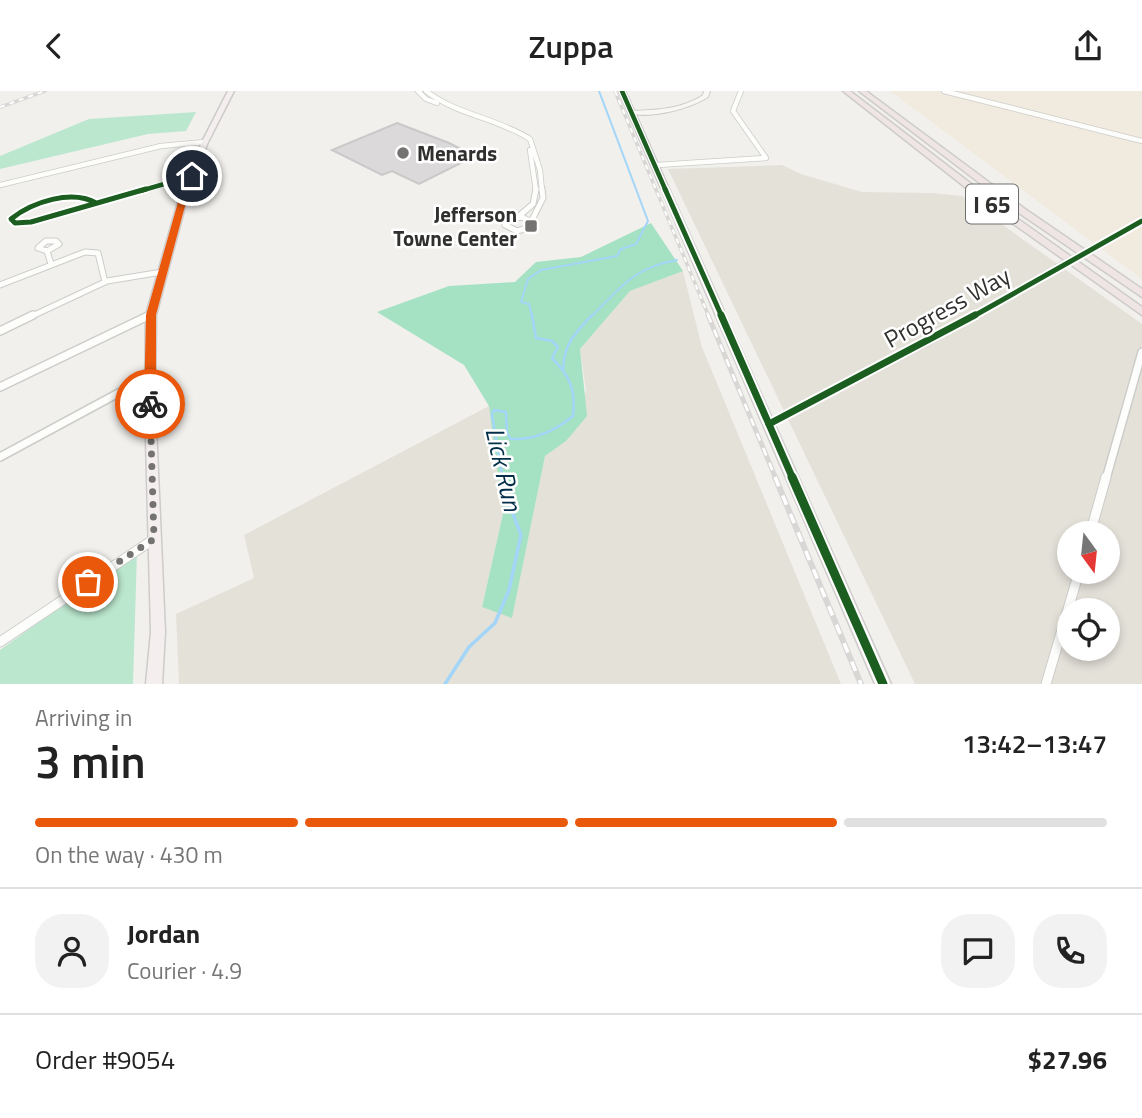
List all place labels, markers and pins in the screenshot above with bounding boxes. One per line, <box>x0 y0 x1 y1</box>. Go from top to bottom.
place label: Menards <box>417 137 497 169</box>
marker: Menards <box>395 145 411 161</box>
pin <box>162 146 222 206</box>
place label: Jefferson Towne Center <box>393 198 517 254</box>
marker: Jefferson Towne Center <box>523 218 539 234</box>
pin <box>58 552 118 612</box>

